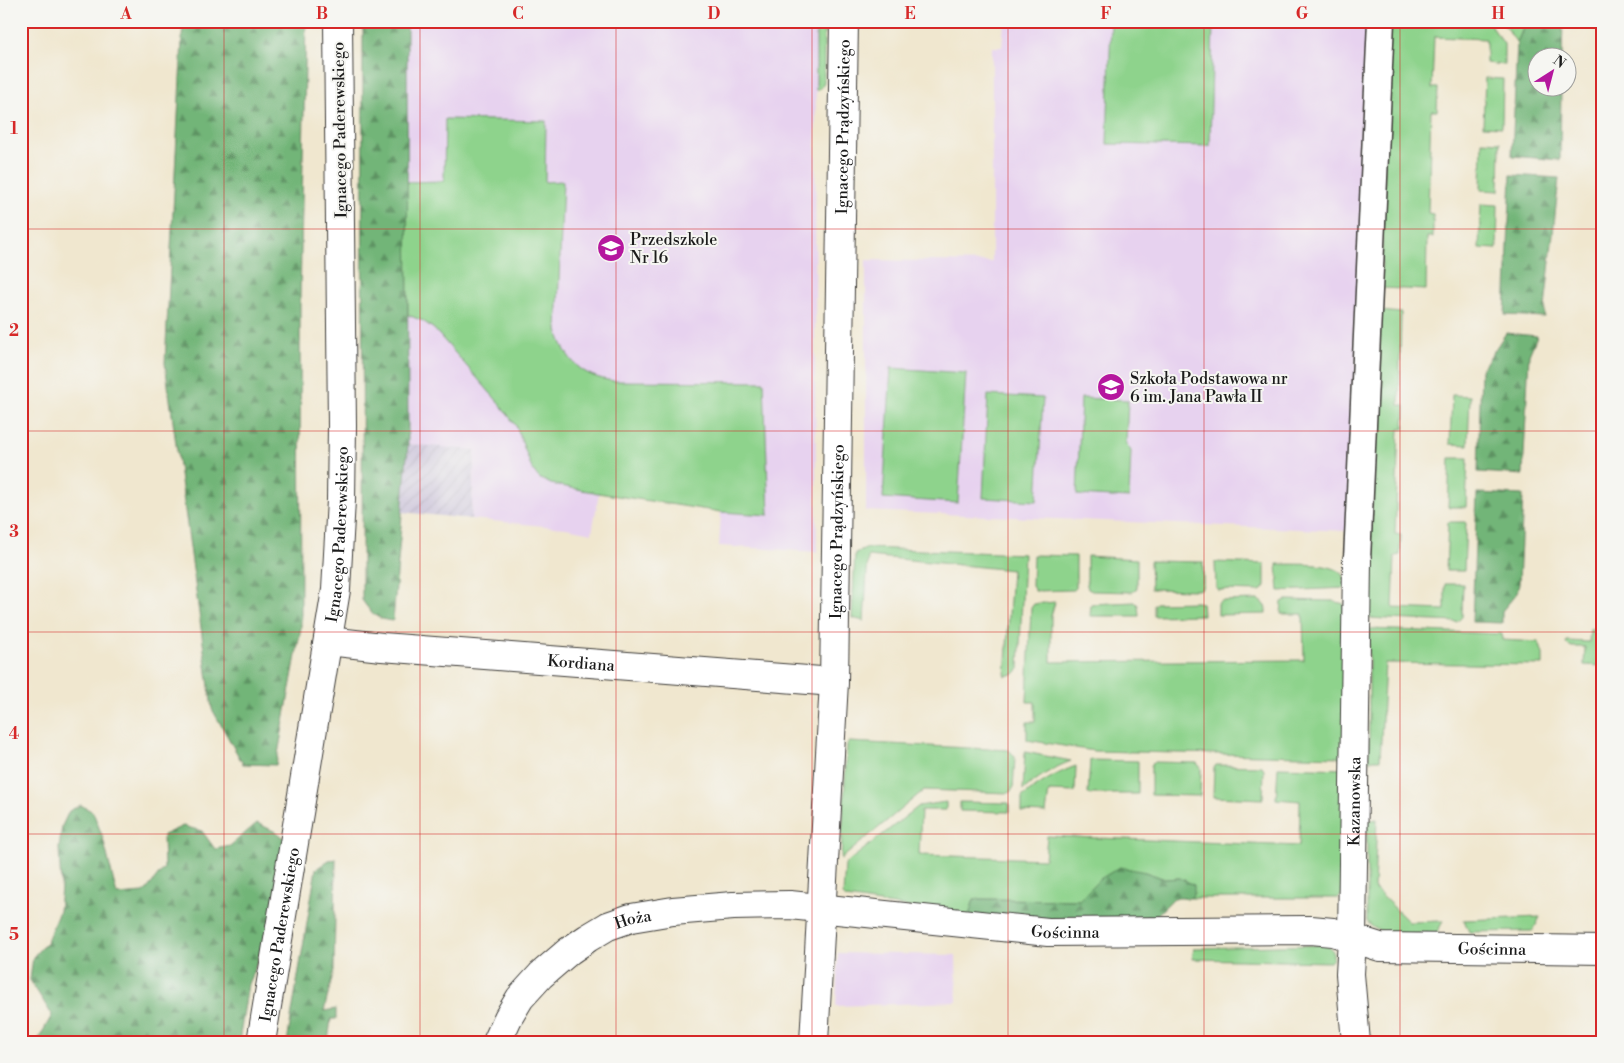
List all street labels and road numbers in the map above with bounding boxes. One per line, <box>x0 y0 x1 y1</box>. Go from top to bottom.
street label: Ignacego Prądzyńskiego <box>832 39 855 214</box>
street label: Ignacego Paderewskiego <box>328 42 352 218</box>
street label: Ignacego Prądzyńskiego <box>826 444 849 619</box>
street label: Ignacego Paderewskiego <box>322 446 353 624</box>
street label: Kordiana <box>547 651 616 676</box>
street label: Kazanowska <box>1344 755 1365 846</box>
street label: Ignacego Paderewskiego <box>256 846 304 1023</box>
street label: Hoża <box>612 906 654 934</box>
street label: Gościnna <box>1030 921 1101 943</box>
street label: Gościnna <box>1458 939 1527 960</box>

